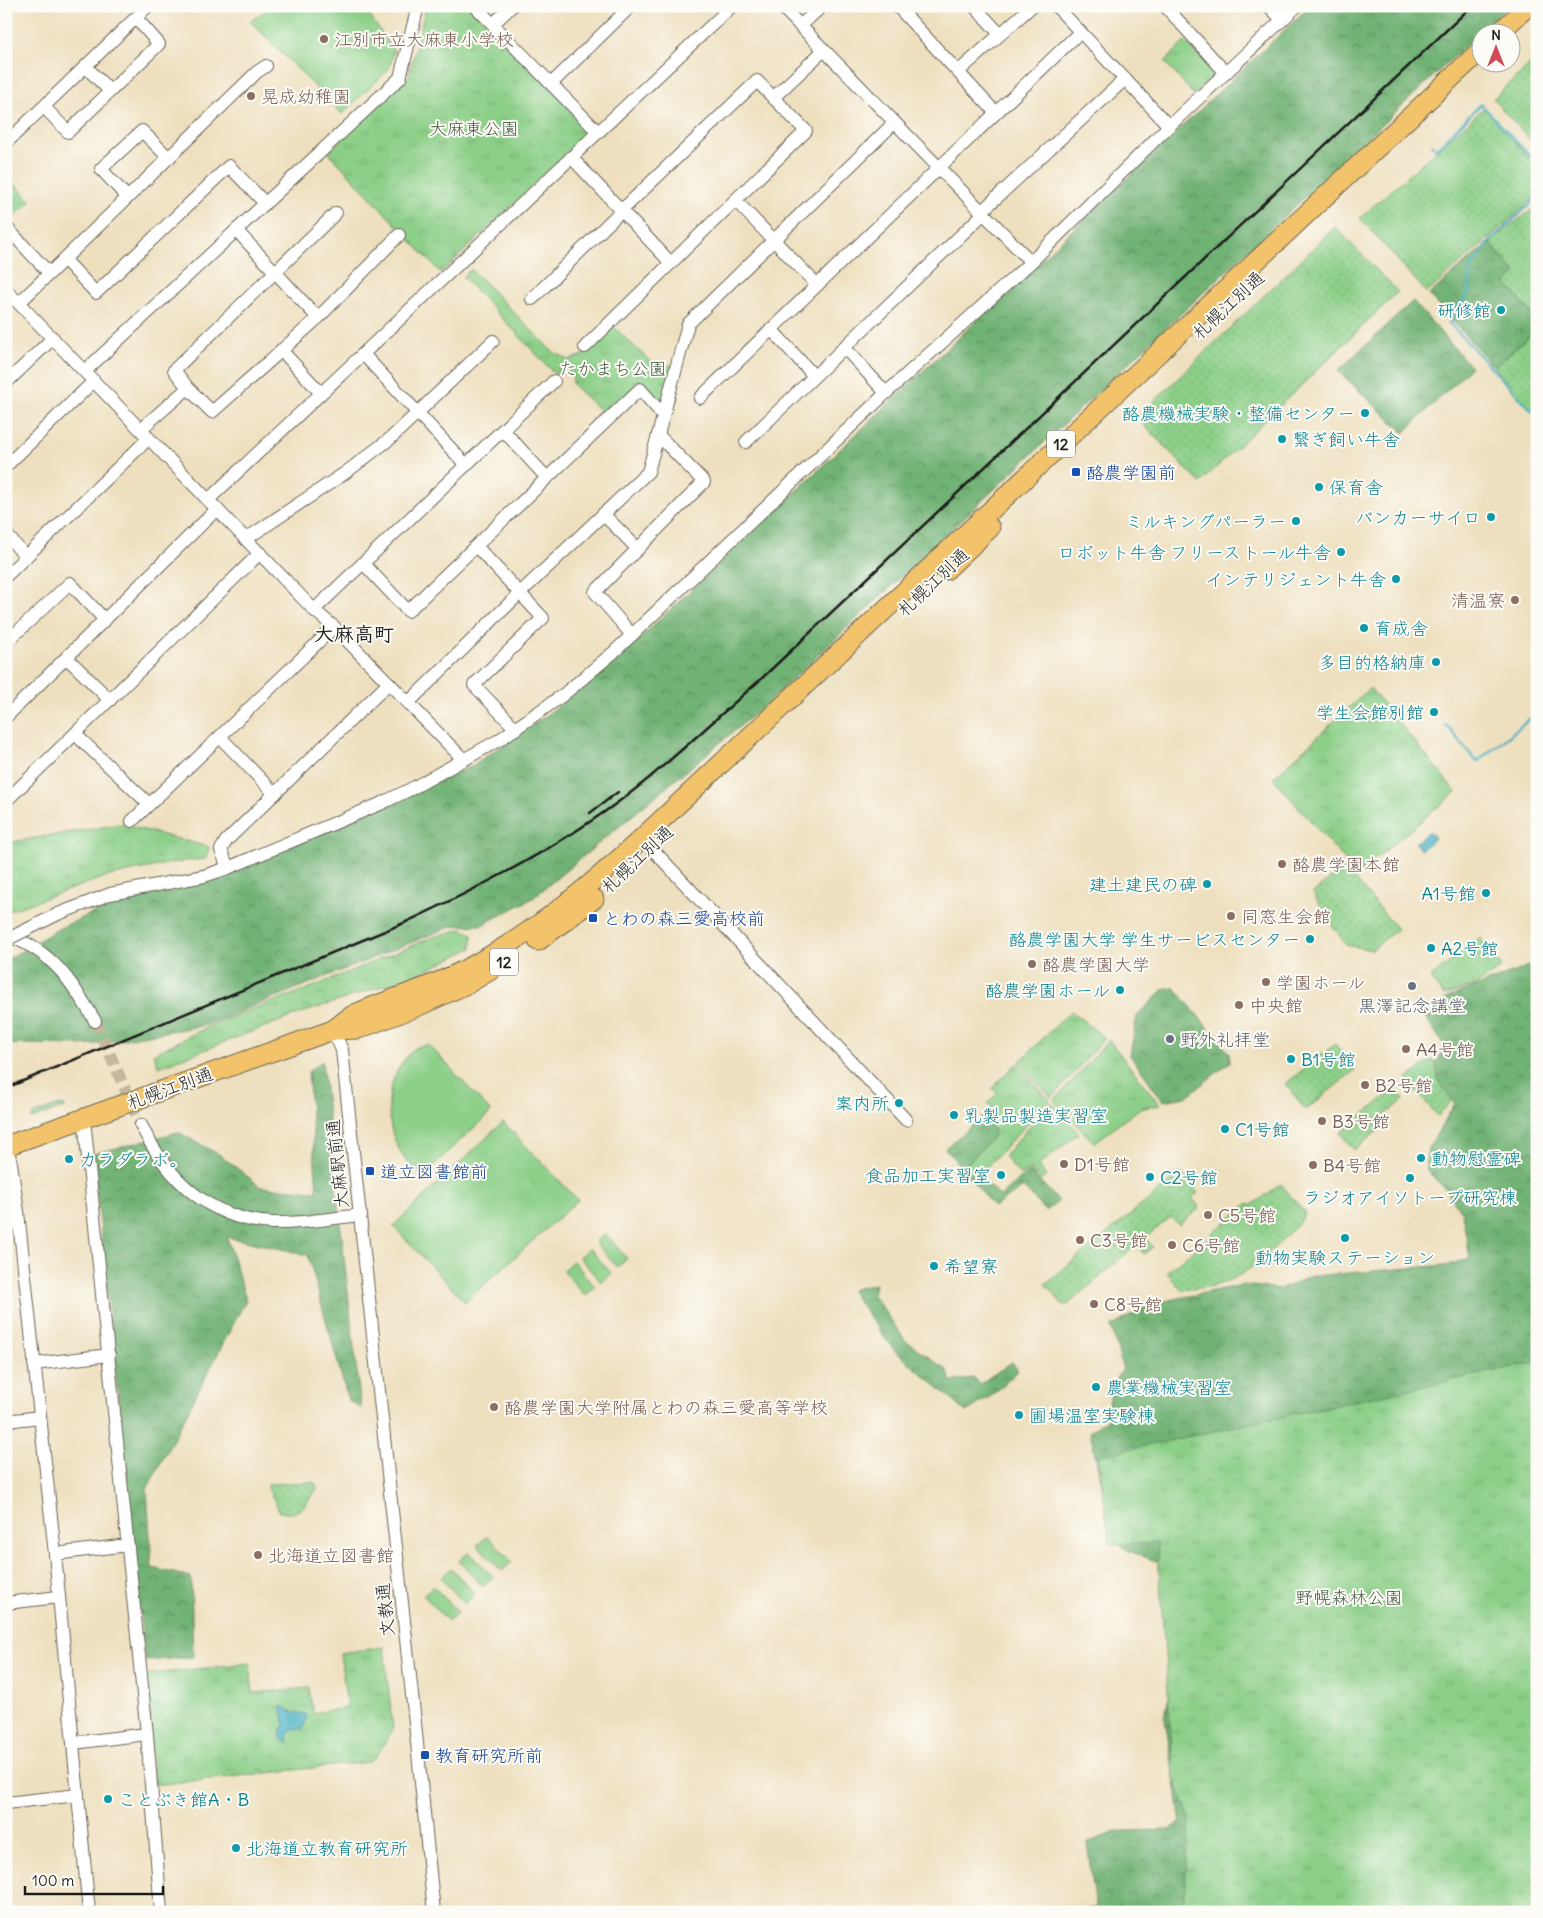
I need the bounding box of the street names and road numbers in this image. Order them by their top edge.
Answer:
street label: 札幌江別通 [1187,266,1269,344]
road number: 12 [1047,430,1075,458]
street label: 札幌江別通 [892,543,974,621]
street label: 札幌江別通 [596,820,678,898]
road number: 12 [490,949,518,976]
street label: 札幌江別通 [124,1062,216,1114]
street label: 大麻駅前通 [321,1118,353,1210]
street label: 文教通 [371,1582,399,1638]

